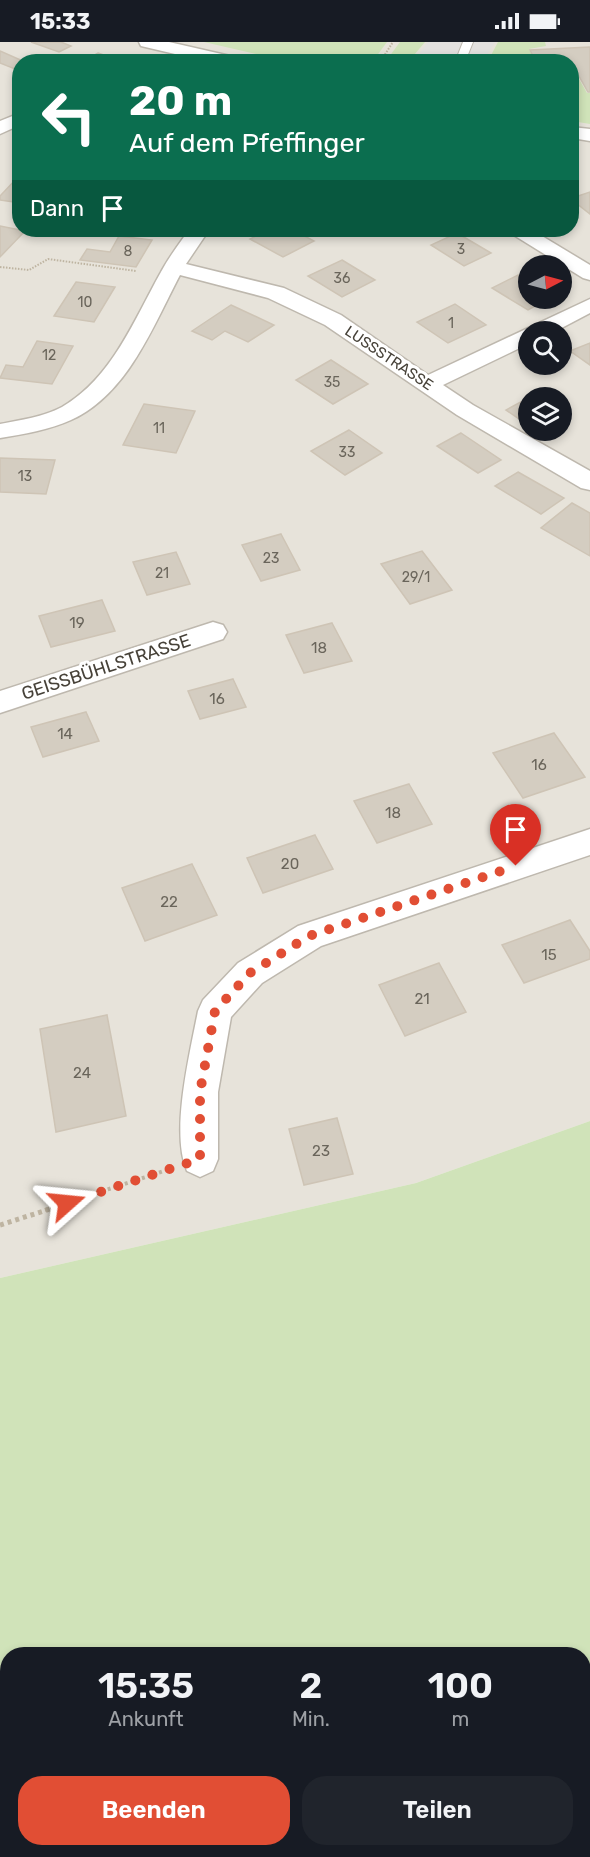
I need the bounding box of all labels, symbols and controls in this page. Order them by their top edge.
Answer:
text: 15:33 [30,8,91,35]
text: 20 m [129,76,232,126]
icon: left [30,78,108,156]
text: Auf dem Pfeffinger [129,127,365,159]
icon: arrive [96,192,129,225]
text: Dann [30,195,84,222]
house number: 3 [457,241,465,258]
house number: 8 [124,243,133,260]
north arrow [518,255,572,309]
map controls [518,255,572,441]
house number: 36 [334,270,350,287]
house number: 10 [78,294,93,311]
house number: 1 [448,315,454,332]
button: search [518,321,572,375]
street label: LUSSSTRASSE [341,322,437,394]
house number: 12 [42,347,56,364]
house number: 35 [324,374,340,391]
button: layers [518,387,572,441]
house number: 11 [153,420,165,437]
house number: 33 [339,444,355,461]
house number: 13 [18,468,32,485]
house number: 23 [263,550,279,567]
house number: 21 [155,565,169,582]
house number: 29/1 [402,569,430,586]
house number: 19 [69,614,85,632]
street label: GEISSBÜHLSTRASSE [19,629,193,705]
house number: 18 [311,639,327,657]
house number: 16 [209,690,225,708]
house number: 14 [57,725,73,743]
house number: 16 [531,756,547,774]
house number: 18 [385,804,401,822]
pin [490,804,541,866]
icon: arrive [499,813,532,846]
house number: 20 [281,855,299,873]
house number: 22 [160,893,178,911]
house number: 15 [541,946,557,964]
house number: 21 [414,990,430,1008]
house number: 24 [73,1064,91,1082]
house number: 23 [312,1142,330,1160]
position arrow [35,1171,99,1235]
text: 15:35 [98,1664,194,1707]
text: 2 [299,1664,322,1707]
text: 100 [428,1664,493,1707]
text: Ankunft [108,1707,184,1731]
text: Min. [292,1707,330,1731]
text: m [452,1707,469,1731]
button: Beenden [18,1776,290,1845]
button: Teilen [302,1776,573,1845]

